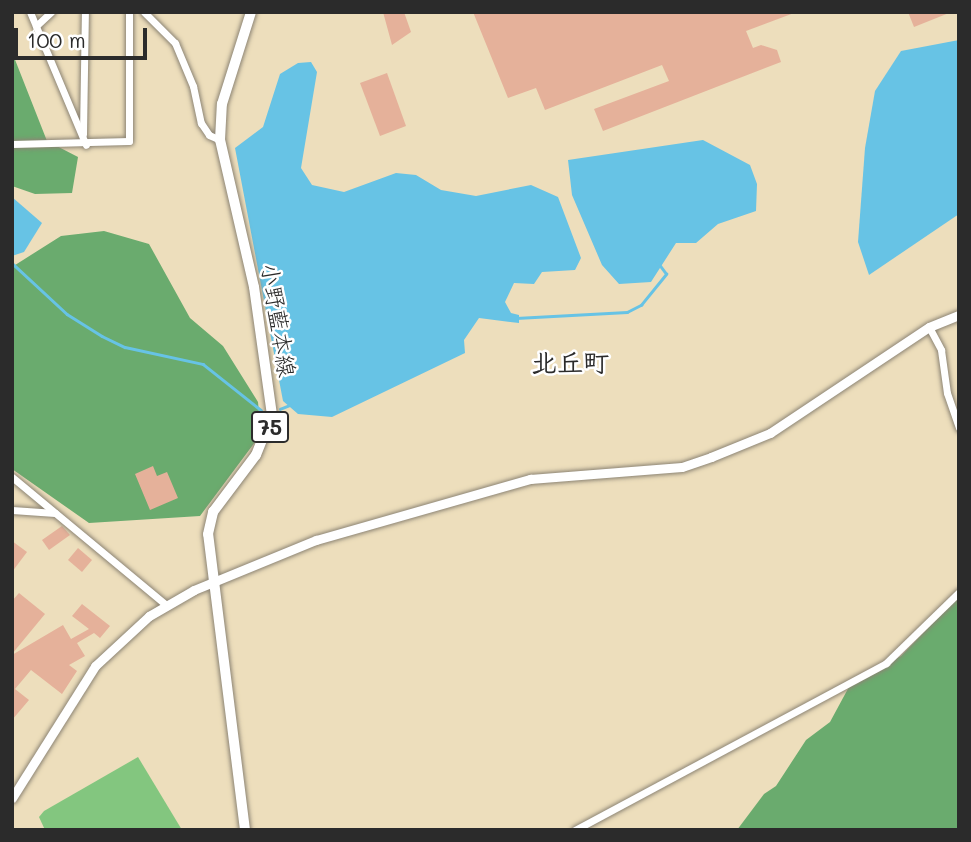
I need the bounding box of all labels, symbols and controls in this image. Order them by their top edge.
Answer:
scale bar [18,14,150,58]
text: 100 m [27,26,86,53]
street label: 小野藍本線 [256,261,302,379]
district label: 北丘町 [531,347,609,379]
road number: 75 [251,410,289,444]

